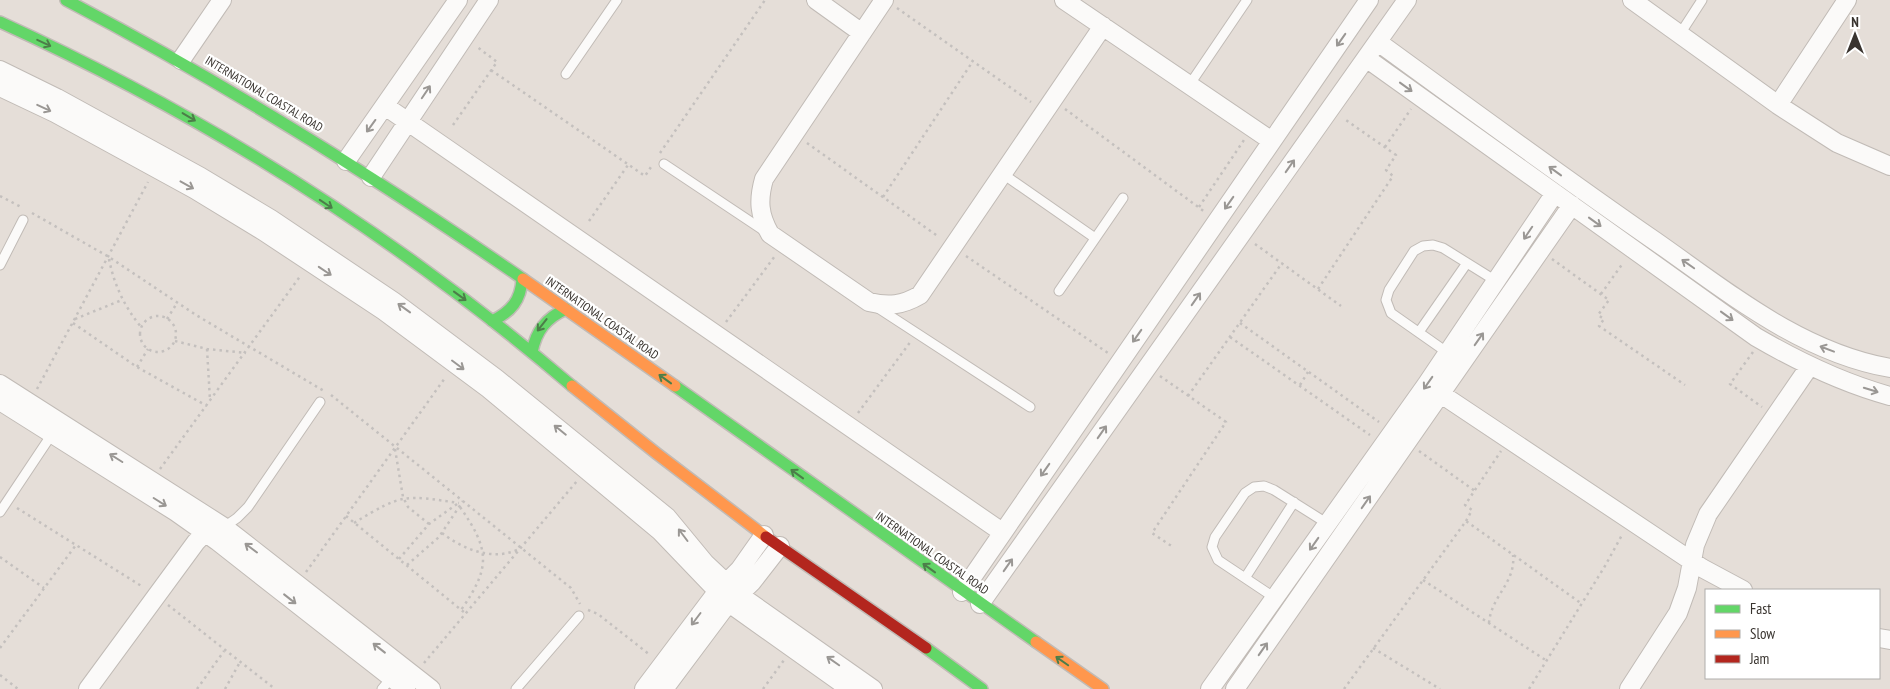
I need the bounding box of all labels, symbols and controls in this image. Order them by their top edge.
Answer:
north arrow [1830,10,1880,60]
text: N [1851,13,1859,31]
one-way arrow [1336,33,1346,47]
one-way arrow [36,39,51,48]
street label: INTERNATIONAL COASTAL ROAD [203,52,326,135]
one-way arrow [1399,81,1412,92]
one-way arrow [421,85,431,99]
one-way arrow [36,104,51,113]
one-way arrow [181,113,195,123]
one-way arrow [366,119,376,133]
one-way arrow [1285,160,1295,174]
one-way arrow [1549,166,1562,177]
one-way arrow [179,181,194,191]
one-way arrow [1224,195,1234,209]
one-way arrow [319,199,333,209]
one-way arrow [1588,217,1602,227]
one-way arrow [1523,226,1533,240]
one-way arrow [1682,259,1696,269]
one-way arrow [318,266,332,276]
street label: INTERNATIONAL COASTAL ROAD [543,273,662,362]
one-way arrow [453,291,466,302]
one-way arrow [1191,292,1201,306]
one-way arrow [398,303,411,314]
one-way arrow [1720,311,1734,321]
one-way arrow [537,319,548,332]
one-way arrow [1132,329,1142,343]
one-way arrow [1474,333,1484,347]
one-way arrow [1820,344,1835,353]
one-way arrow [451,359,464,370]
one-way arrow [658,374,672,384]
one-way arrow [1423,375,1433,389]
one-way arrow [1863,386,1879,396]
one-way arrow [553,425,566,436]
one-way arrow [1097,425,1107,439]
one-way arrow [109,453,123,463]
one-way arrow [1040,463,1050,477]
one-way arrow [790,469,804,479]
one-way arrow [1361,495,1371,509]
one-way arrow [152,497,166,507]
street label: INTERNATIONAL COASTAL ROAD [873,508,992,597]
one-way arrow [678,529,689,542]
one-way arrow [1308,537,1319,550]
one-way arrow [245,542,258,553]
one-way arrow [1003,558,1013,572]
one-way arrow [922,563,936,573]
legend [1705,589,1880,679]
one-way arrow [283,593,296,604]
text: Fast [1750,599,1771,618]
one-way arrow [691,612,702,625]
text: Slow [1750,624,1775,643]
one-way arrow [372,643,386,653]
one-way arrow [1258,643,1268,657]
text: Jam [1749,649,1769,668]
one-way arrow [827,656,841,666]
one-way arrow [1056,656,1070,666]

